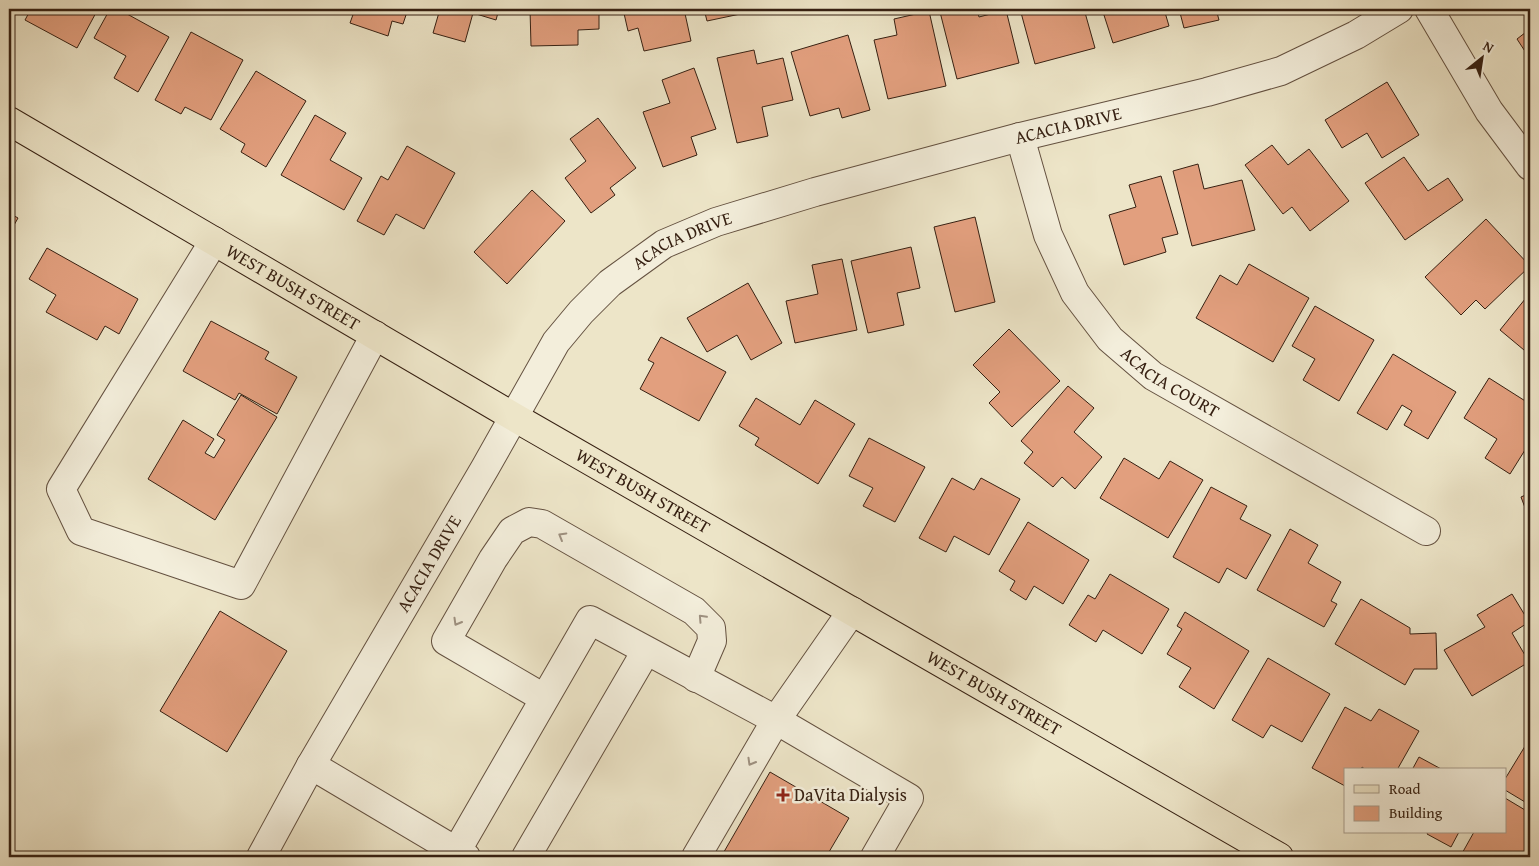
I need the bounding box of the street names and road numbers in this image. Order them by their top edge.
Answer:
street label: ACACIA DRIVE [1012,99,1124,151]
street label: ACACIA DRIVE [626,204,735,276]
street label: WEST BUSH STREET [221,237,365,337]
street label: ACACIA COURT [1115,340,1225,424]
street label: WEST BUSH STREET [571,441,716,540]
street label: ACACIA DRIVE [389,510,468,617]
street label: WEST BUSH STREET [922,643,1067,742]

